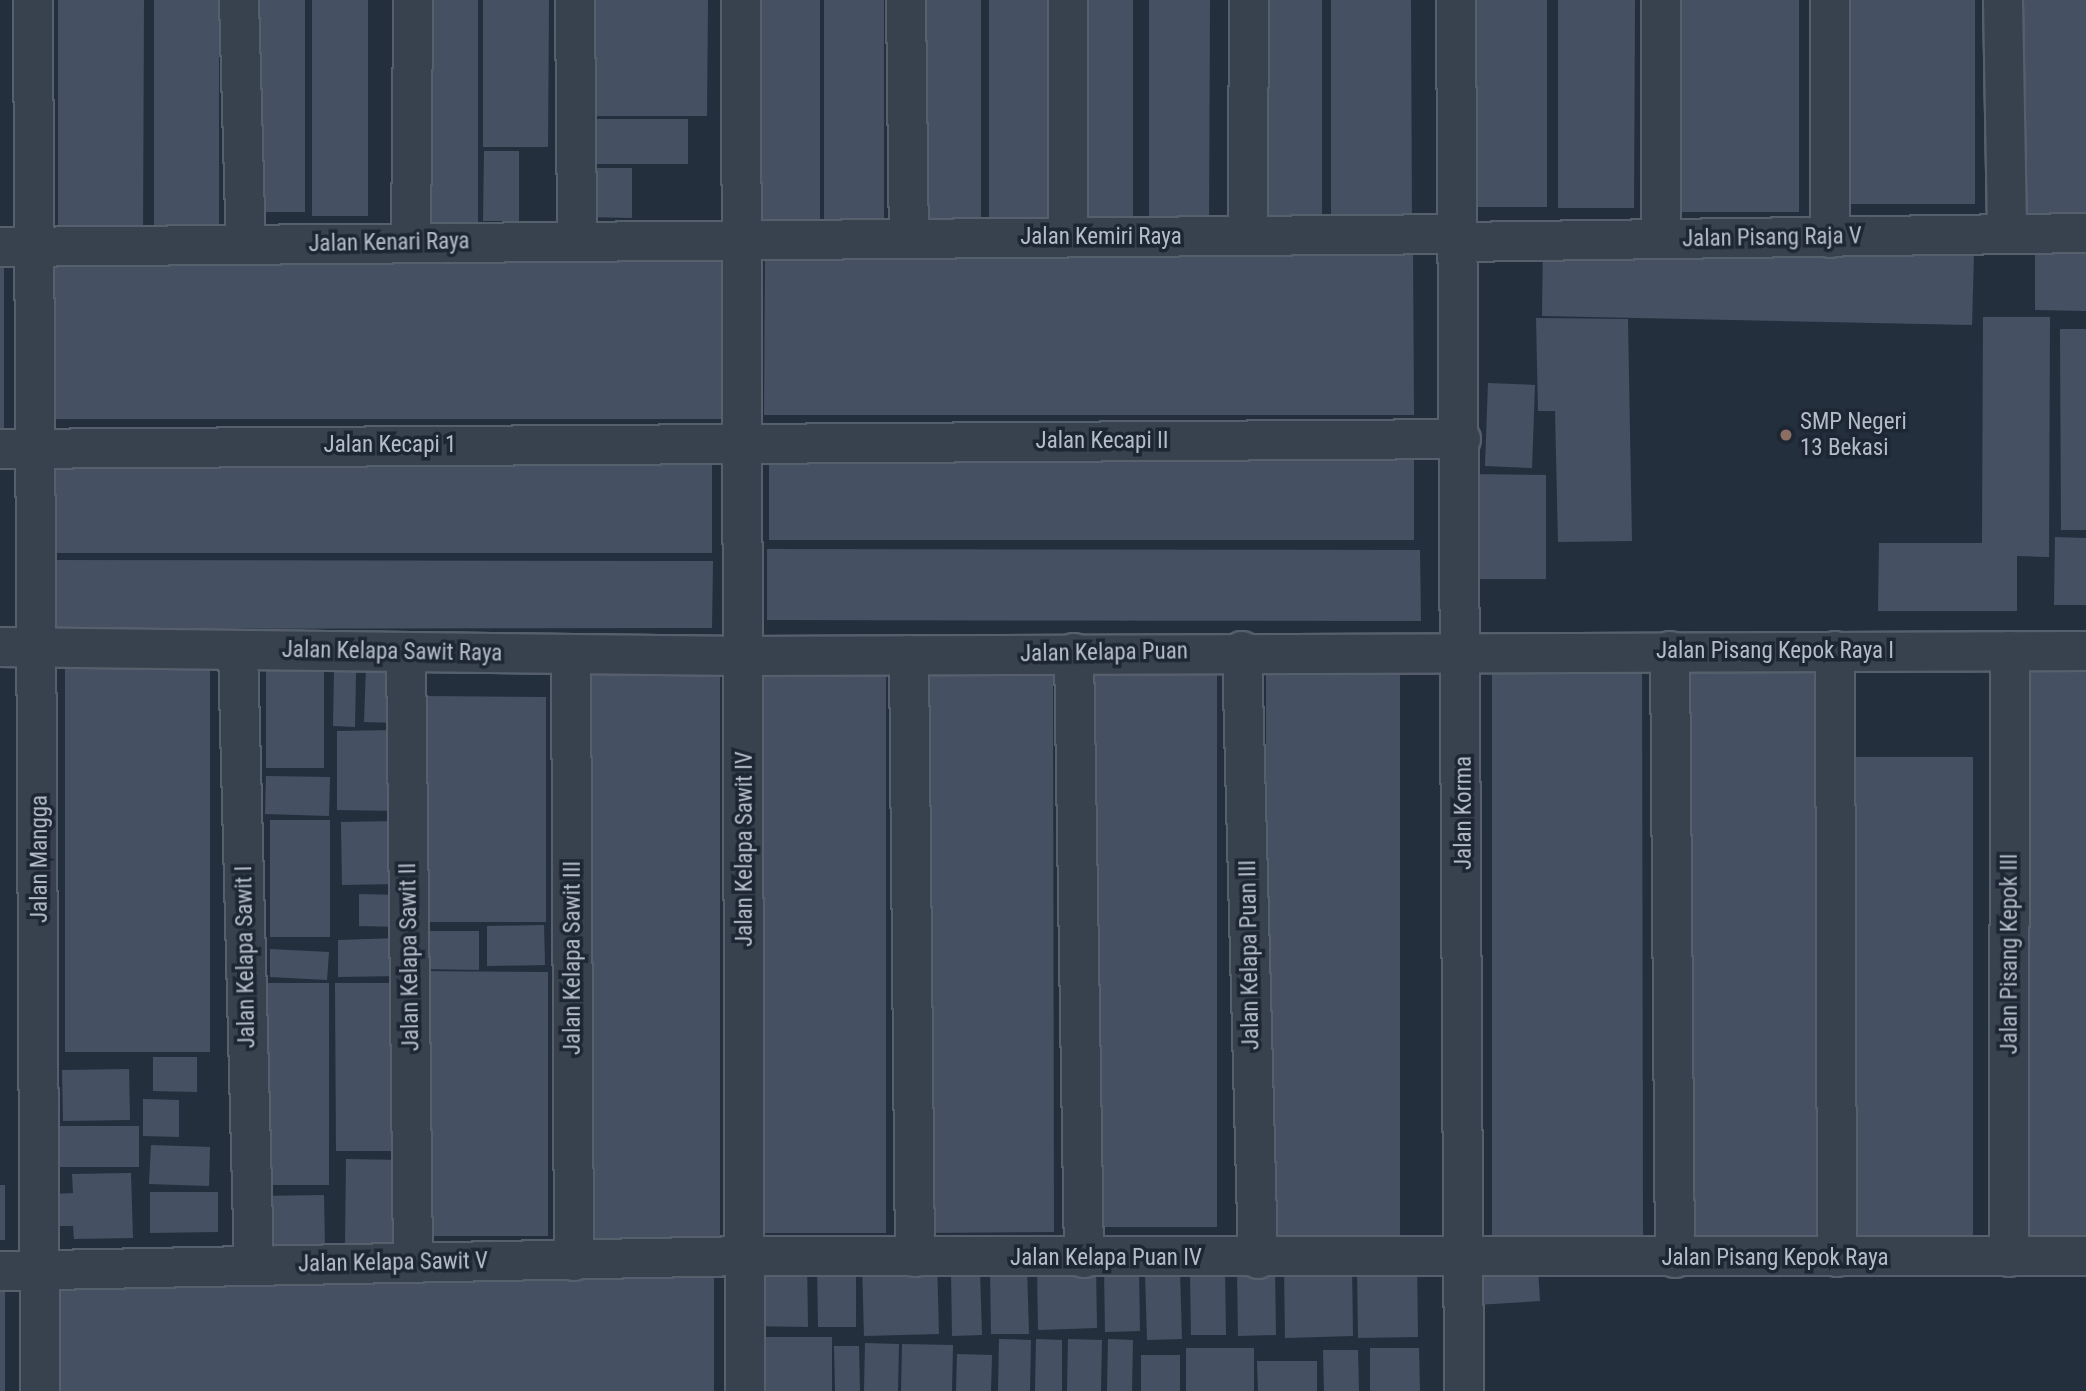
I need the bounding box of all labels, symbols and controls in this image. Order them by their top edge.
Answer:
street label: Jalan Kemiri Raya [1020,223,1182,251]
street label: Jalan Pisang Raja V [1682,223,1862,253]
street label: Jalan Kenari Raya [308,228,470,258]
place label: SMP Negeri 13 Bekasi [1800,408,1907,462]
street label: Jalan Kecapi II [1036,427,1168,455]
marker: SMP Negeri 13 Bekasi [1778,427,1794,443]
street label: Jalan Kecapi 1 [324,431,456,459]
street label: Jalan Kelapa Sawit Raya [281,636,503,668]
street label: Jalan Pisang Kepok Raya I [1656,637,1894,665]
street label: Jalan Kelapa Puan [1020,638,1188,668]
street label: Jalan Kelapa Sawit IV [731,751,759,947]
street label: Jalan Korma [1450,756,1478,870]
street label: Jalan Mangga [26,795,54,923]
street label: Jalan Pisang Kepok III [1996,854,2024,1054]
street label: Jalan Kelapa Puan III [1235,860,1265,1050]
street label: Jalan Kelapa Sawit III [559,861,587,1055]
street label: Jalan Kelapa Sawit II [395,862,425,1052]
street label: Jalan Kelapa Sawit I [231,865,261,1049]
street label: Jalan Kelapa Puan IV [1010,1244,1202,1272]
street label: Jalan Pisang Kepok Raya [1661,1244,1889,1272]
street label: Jalan Kelapa Sawit V [298,1248,488,1278]

